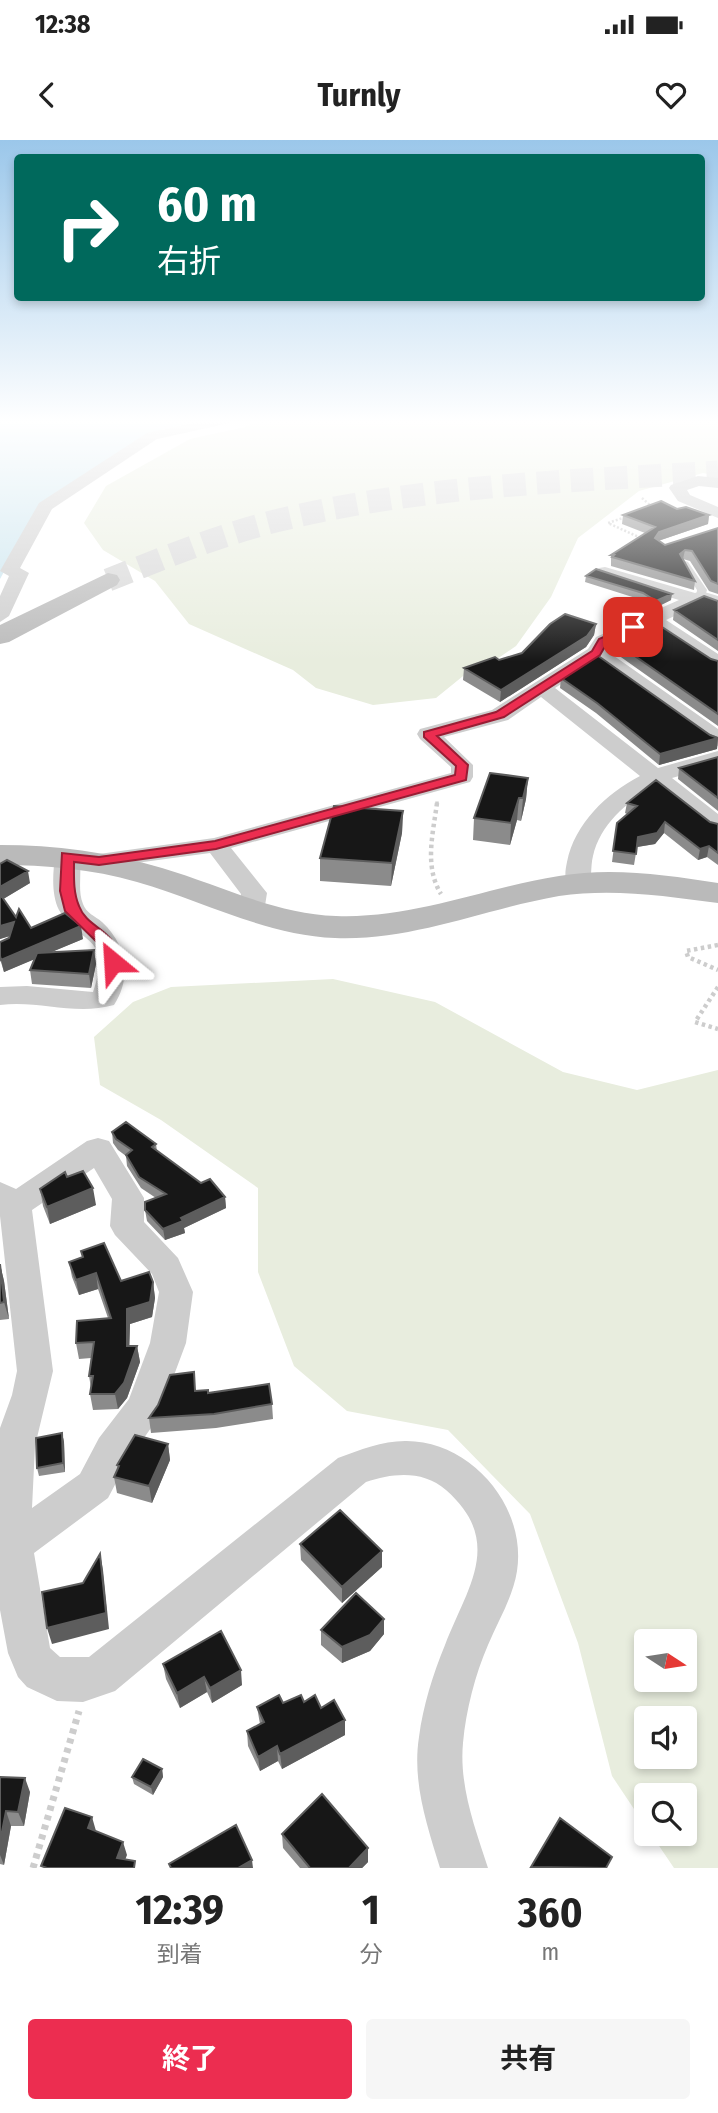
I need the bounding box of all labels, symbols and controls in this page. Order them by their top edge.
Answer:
text: 12:38 [35,9,90,40]
icon: back [28,76,66,114]
text: Turnly [317,76,401,114]
icon: heart [652,76,690,114]
text: 60 m [157,175,257,234]
icon: right [42,182,133,273]
text: 右折 [157,242,221,280]
pin [603,597,663,657]
icon: arrive [614,608,652,646]
position arrow [76,925,150,999]
north arrow [634,1629,696,1692]
map controls [634,1629,697,1846]
button: sound [634,1706,697,1769]
button: search [634,1783,697,1846]
text: 12:39 [135,1885,224,1935]
text: 1 [362,1885,380,1935]
text: 360 [518,1888,583,1938]
text: m [541,1938,559,1966]
text: 到着 [157,1940,203,1968]
text: 分 [359,1940,382,1968]
button: 終了 [28,2019,352,2099]
button: 共有 [366,2019,690,2099]

